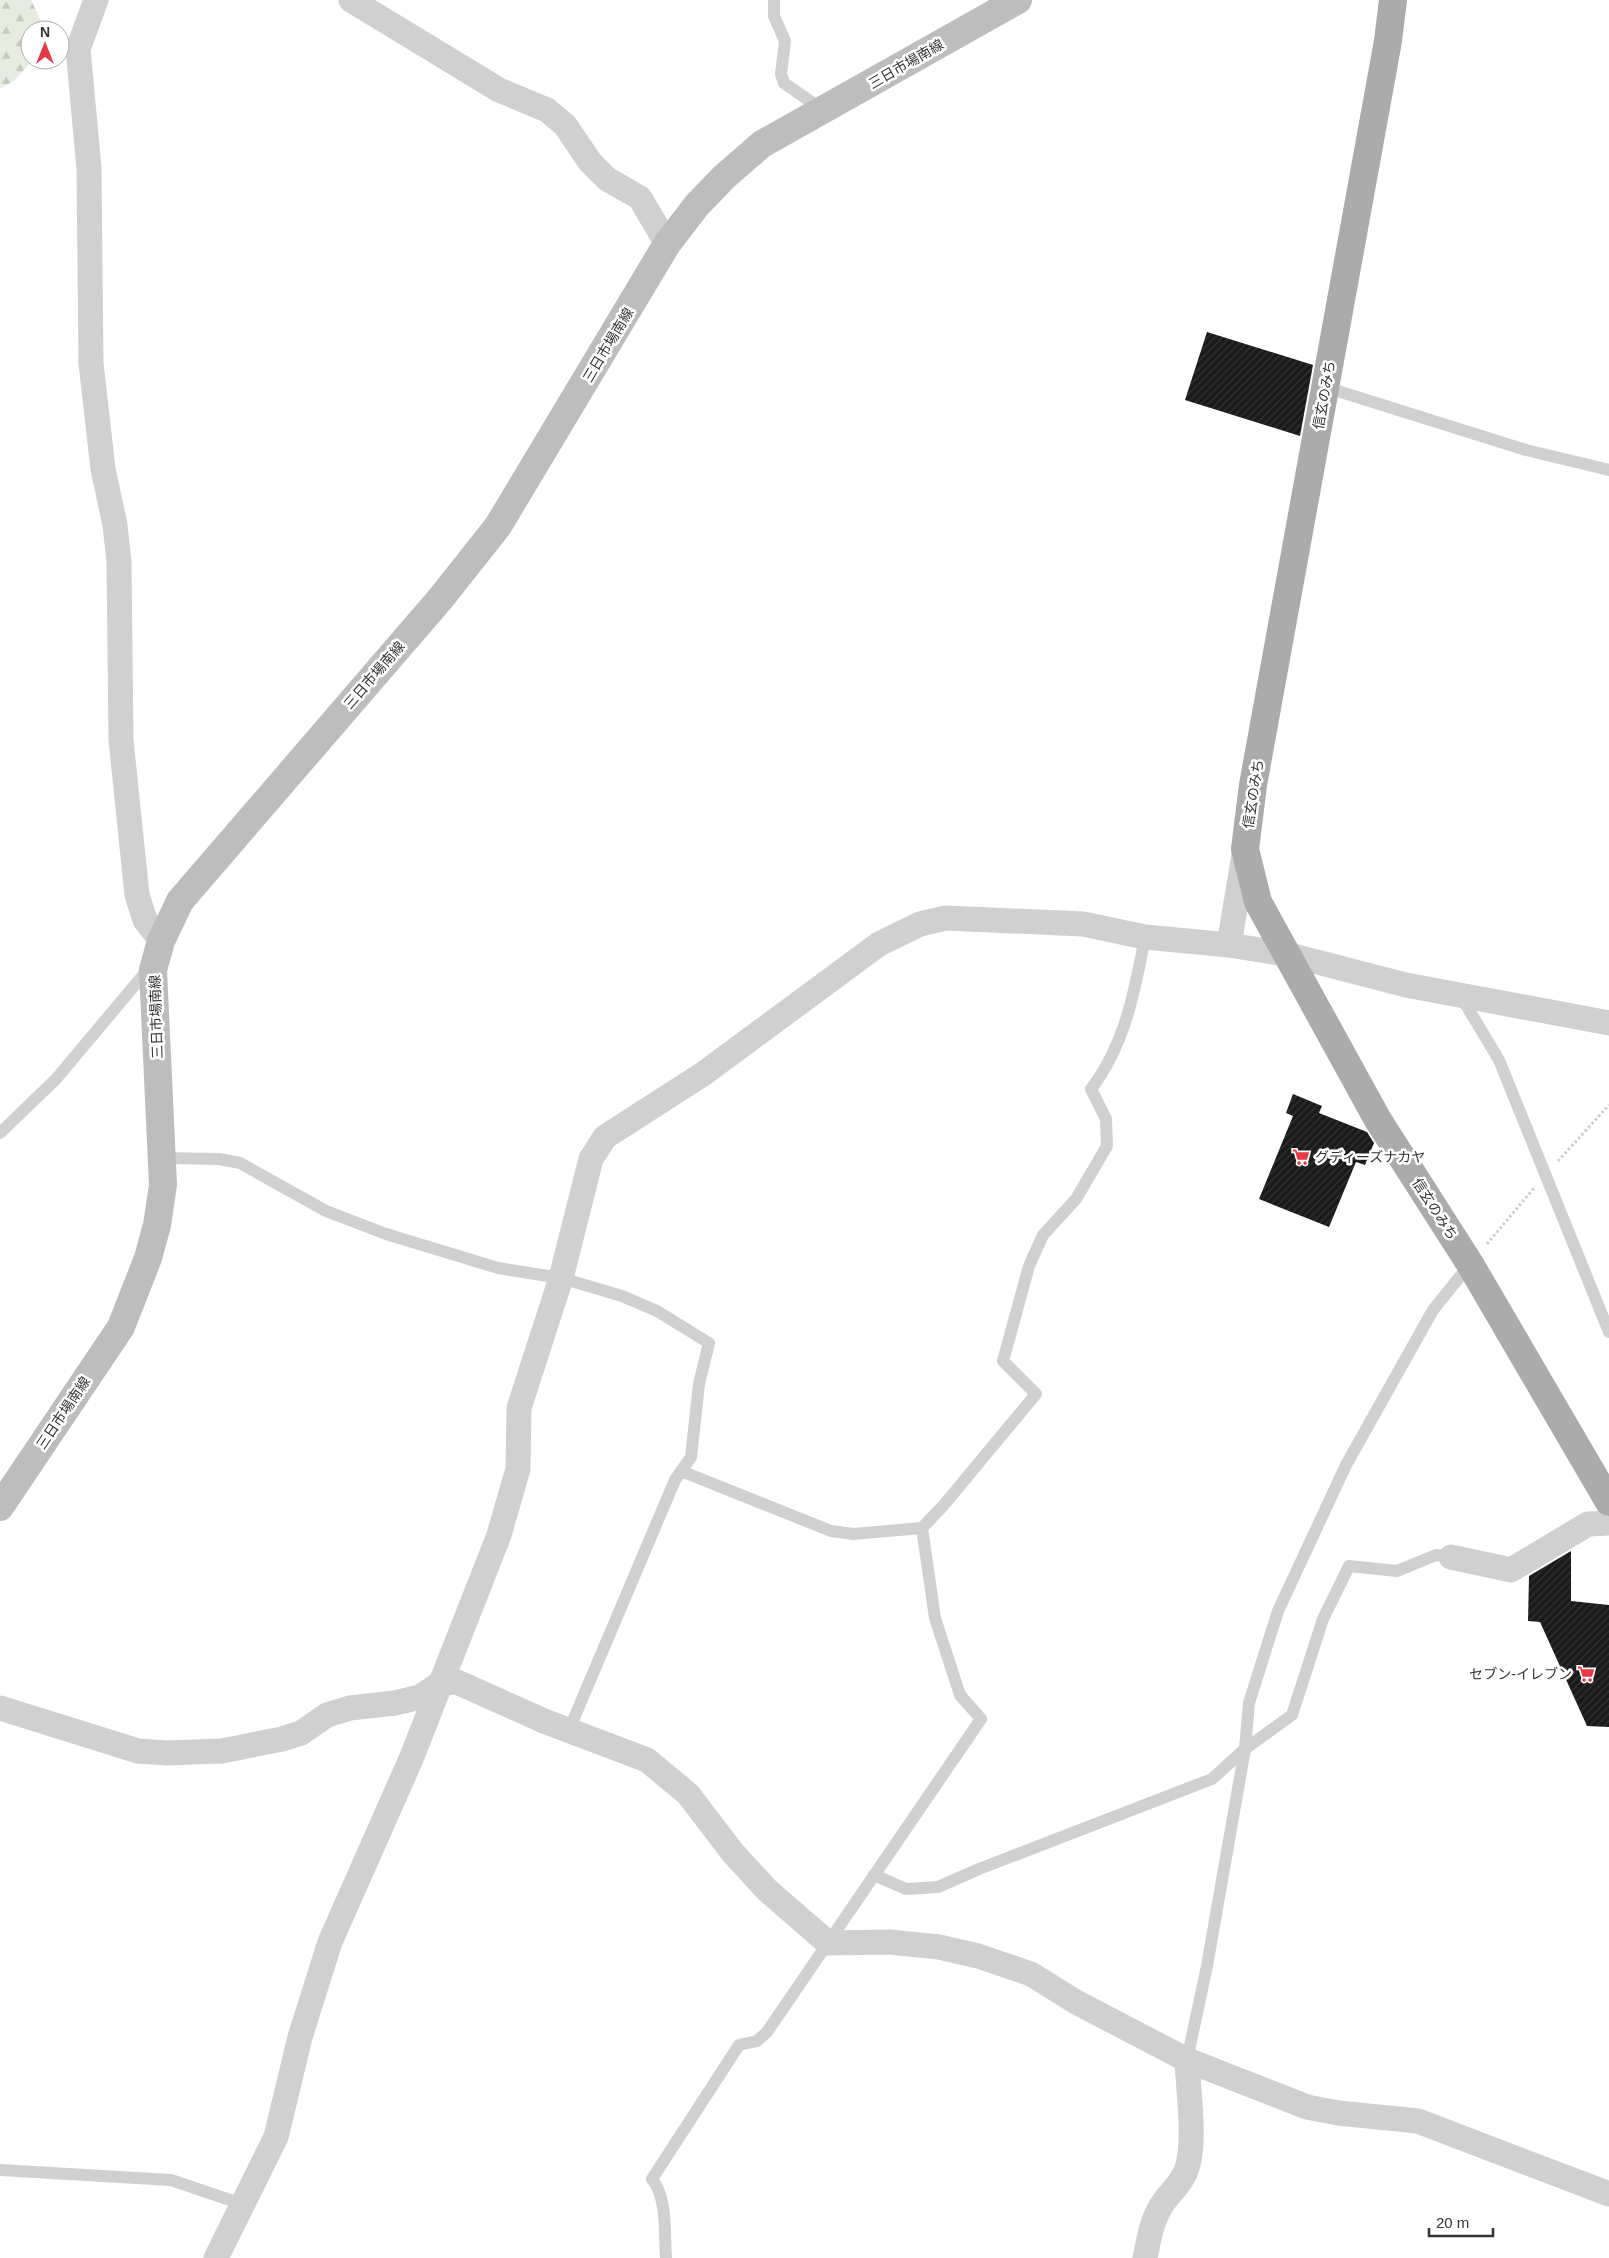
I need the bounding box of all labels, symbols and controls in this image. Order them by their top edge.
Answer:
north arrow [20,20,70,70]
text: N [40,24,50,40]
street label: 三日市場南線 [866,36,946,92]
street label: 三日市場南線 [580,305,636,385]
street label: 信玄のみち [1310,359,1338,431]
street label: 三日市場南線 [340,638,408,712]
street label: 信玄のみち [1240,758,1266,830]
street label: 三日市場南線 [147,975,165,1059]
supermarket icon: グディーズナカヤ [1291,1147,1311,1167]
place label: グディーズナカヤ [1315,1149,1425,1165]
street label: 信玄のみち [1409,1175,1461,1243]
street label: 三日市場南線 [33,1374,93,1452]
supermarket icon: セブン-イレブン [1576,1664,1596,1684]
place label: セブン-イレブン [1469,1666,1572,1682]
scale bar [1429,2206,1493,2238]
text: 20 m [1436,2214,1469,2231]

